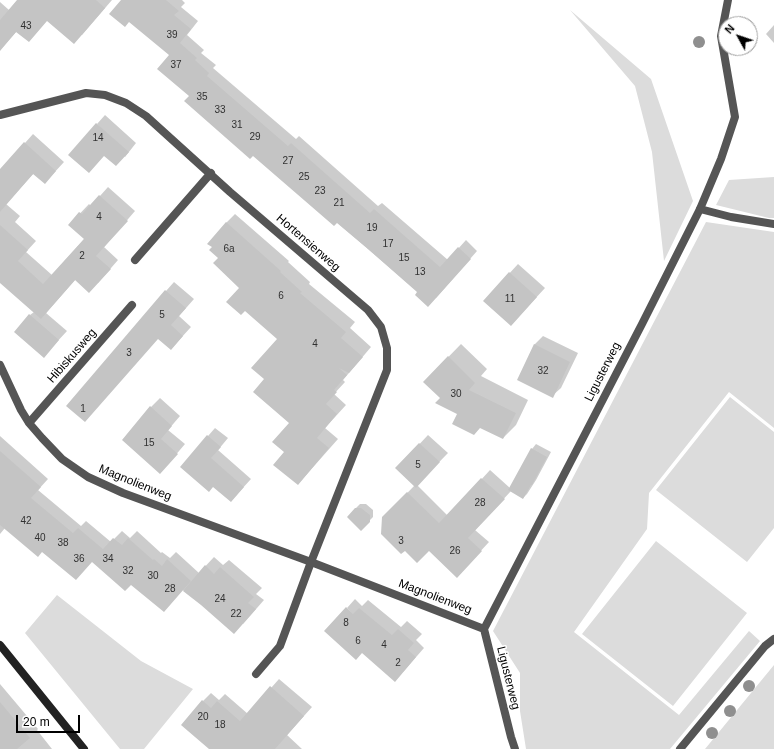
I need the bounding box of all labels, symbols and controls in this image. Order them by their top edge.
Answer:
north arrow [718,16,758,56]
house number: 43 [20,20,32,32]
text: N [722,22,737,36]
house number: 39 [166,29,178,41]
house number: 37 [170,59,182,71]
house number: 35 [196,91,208,103]
house number: 33 [214,104,226,116]
house number: 31 [231,119,243,131]
house number: 29 [249,131,261,143]
house number: 14 [92,132,104,144]
house number: 27 [282,155,294,167]
house number: 25 [298,171,310,183]
house number: 23 [314,185,326,197]
house number: 21 [333,197,345,209]
house number: 4 [96,211,102,223]
street label: Hortensienweg [273,211,343,275]
house number: 19 [366,222,378,234]
house number: 17 [382,238,394,250]
house number: 6a [223,243,235,255]
house number: 2 [79,250,85,262]
house number: 15 [398,252,410,264]
house number: 13 [414,266,426,278]
house number: 6 [278,290,284,302]
house number: 11 [505,293,515,305]
house number: 5 [159,309,165,321]
street label: Hibiskusweg [44,326,100,386]
house number: 4 [312,338,318,350]
street label: Ligusterweg [582,340,624,404]
house number: 3 [126,347,132,359]
house number: 32 [537,365,549,377]
house number: 30 [450,388,462,400]
house number: 1 [80,403,86,415]
house number: 15 [143,437,155,449]
house number: 5 [415,459,421,471]
street label: Magnolienweg [96,462,174,504]
house number: 28 [474,497,486,509]
house number: 42 [20,515,32,527]
house number: 40 [34,532,46,544]
house number: 3 [398,535,404,547]
house number: 38 [57,537,69,549]
house number: 26 [449,545,461,557]
house number: 36 [73,553,85,565]
house number: 34 [102,553,114,565]
house number: 32 [122,565,134,577]
house number: 30 [147,570,159,582]
street label: Magnolienweg [396,576,474,618]
house number: 28 [164,583,176,595]
house number: 24 [214,593,226,605]
house number: 22 [230,608,242,620]
house number: 8 [343,617,349,629]
house number: 6 [355,635,361,647]
house number: 4 [381,639,387,651]
street label: Ligusterweg [493,645,523,711]
house number: 2 [395,657,401,669]
scale bar [18,707,82,733]
house number: 20 [197,711,209,723]
text: 20 m [23,715,50,729]
house number: 18 [214,719,226,731]

